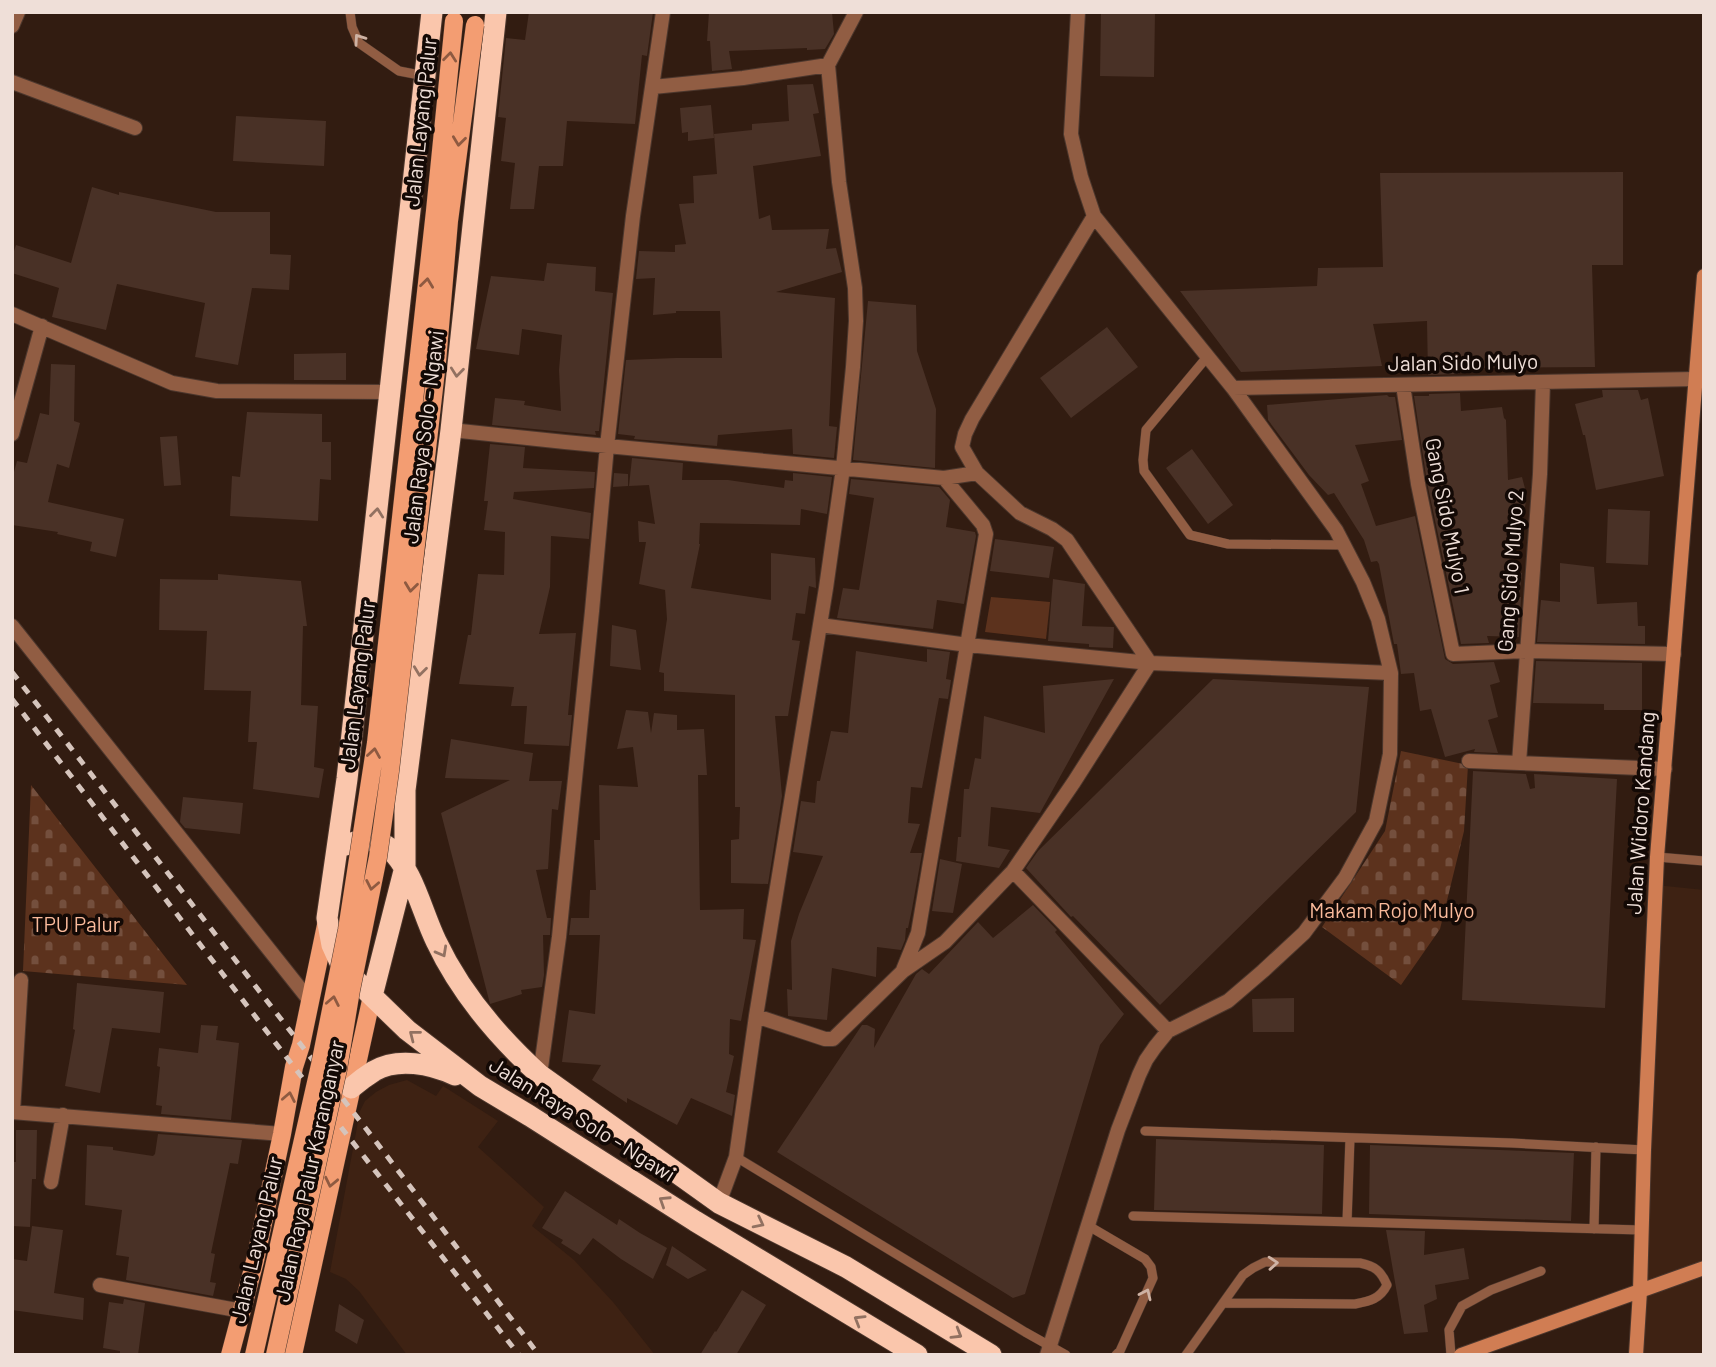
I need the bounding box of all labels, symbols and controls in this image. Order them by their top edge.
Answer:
one-way arrow [355,33,368,46]
street label: Jalan Layang Palur [398,36,441,208]
one-way arrow [442,51,457,62]
one-way arrow [452,136,467,147]
one-way arrow [419,277,434,289]
street label: Jalan Raya Solo - Ngawi [397,329,448,545]
street label: Jalan Sido Mulyo [1388,348,1538,375]
one-way arrow [450,367,465,378]
street label: Gang Sido Mulyo 1 [1421,436,1476,596]
street label: Gang Sido Mulyo 2 [1491,489,1528,653]
one-way arrow [369,507,384,519]
one-way arrow [403,581,418,593]
street label: Jalan Layang Palur [334,598,379,771]
one-way arrow [412,665,427,677]
street label: Jalan Widoro Kandang [1620,711,1659,915]
one-way arrow [366,747,381,759]
one-way arrow [365,879,380,891]
park label: Makam Rojo Mulyo [1309,897,1475,922]
park label: TPU Palur [31,911,121,936]
one-way arrow [434,945,447,958]
one-way arrow [324,995,339,1007]
one-way arrow [409,1031,421,1044]
street label: Jalan Raya Palur Karanganyar [269,1037,349,1304]
street label: Jalan Raya Solo - Ngawi [485,1051,681,1186]
one-way arrow [281,1091,296,1103]
street label: Jalan Layang Palur [224,1154,287,1325]
one-way arrow [324,1176,339,1188]
one-way arrow [659,1197,672,1210]
one-way arrow [752,1214,764,1228]
one-way arrow [1268,1256,1279,1271]
one-way arrow [1138,1288,1152,1301]
one-way arrow [853,1315,866,1328]
one-way arrow [950,1326,963,1339]

